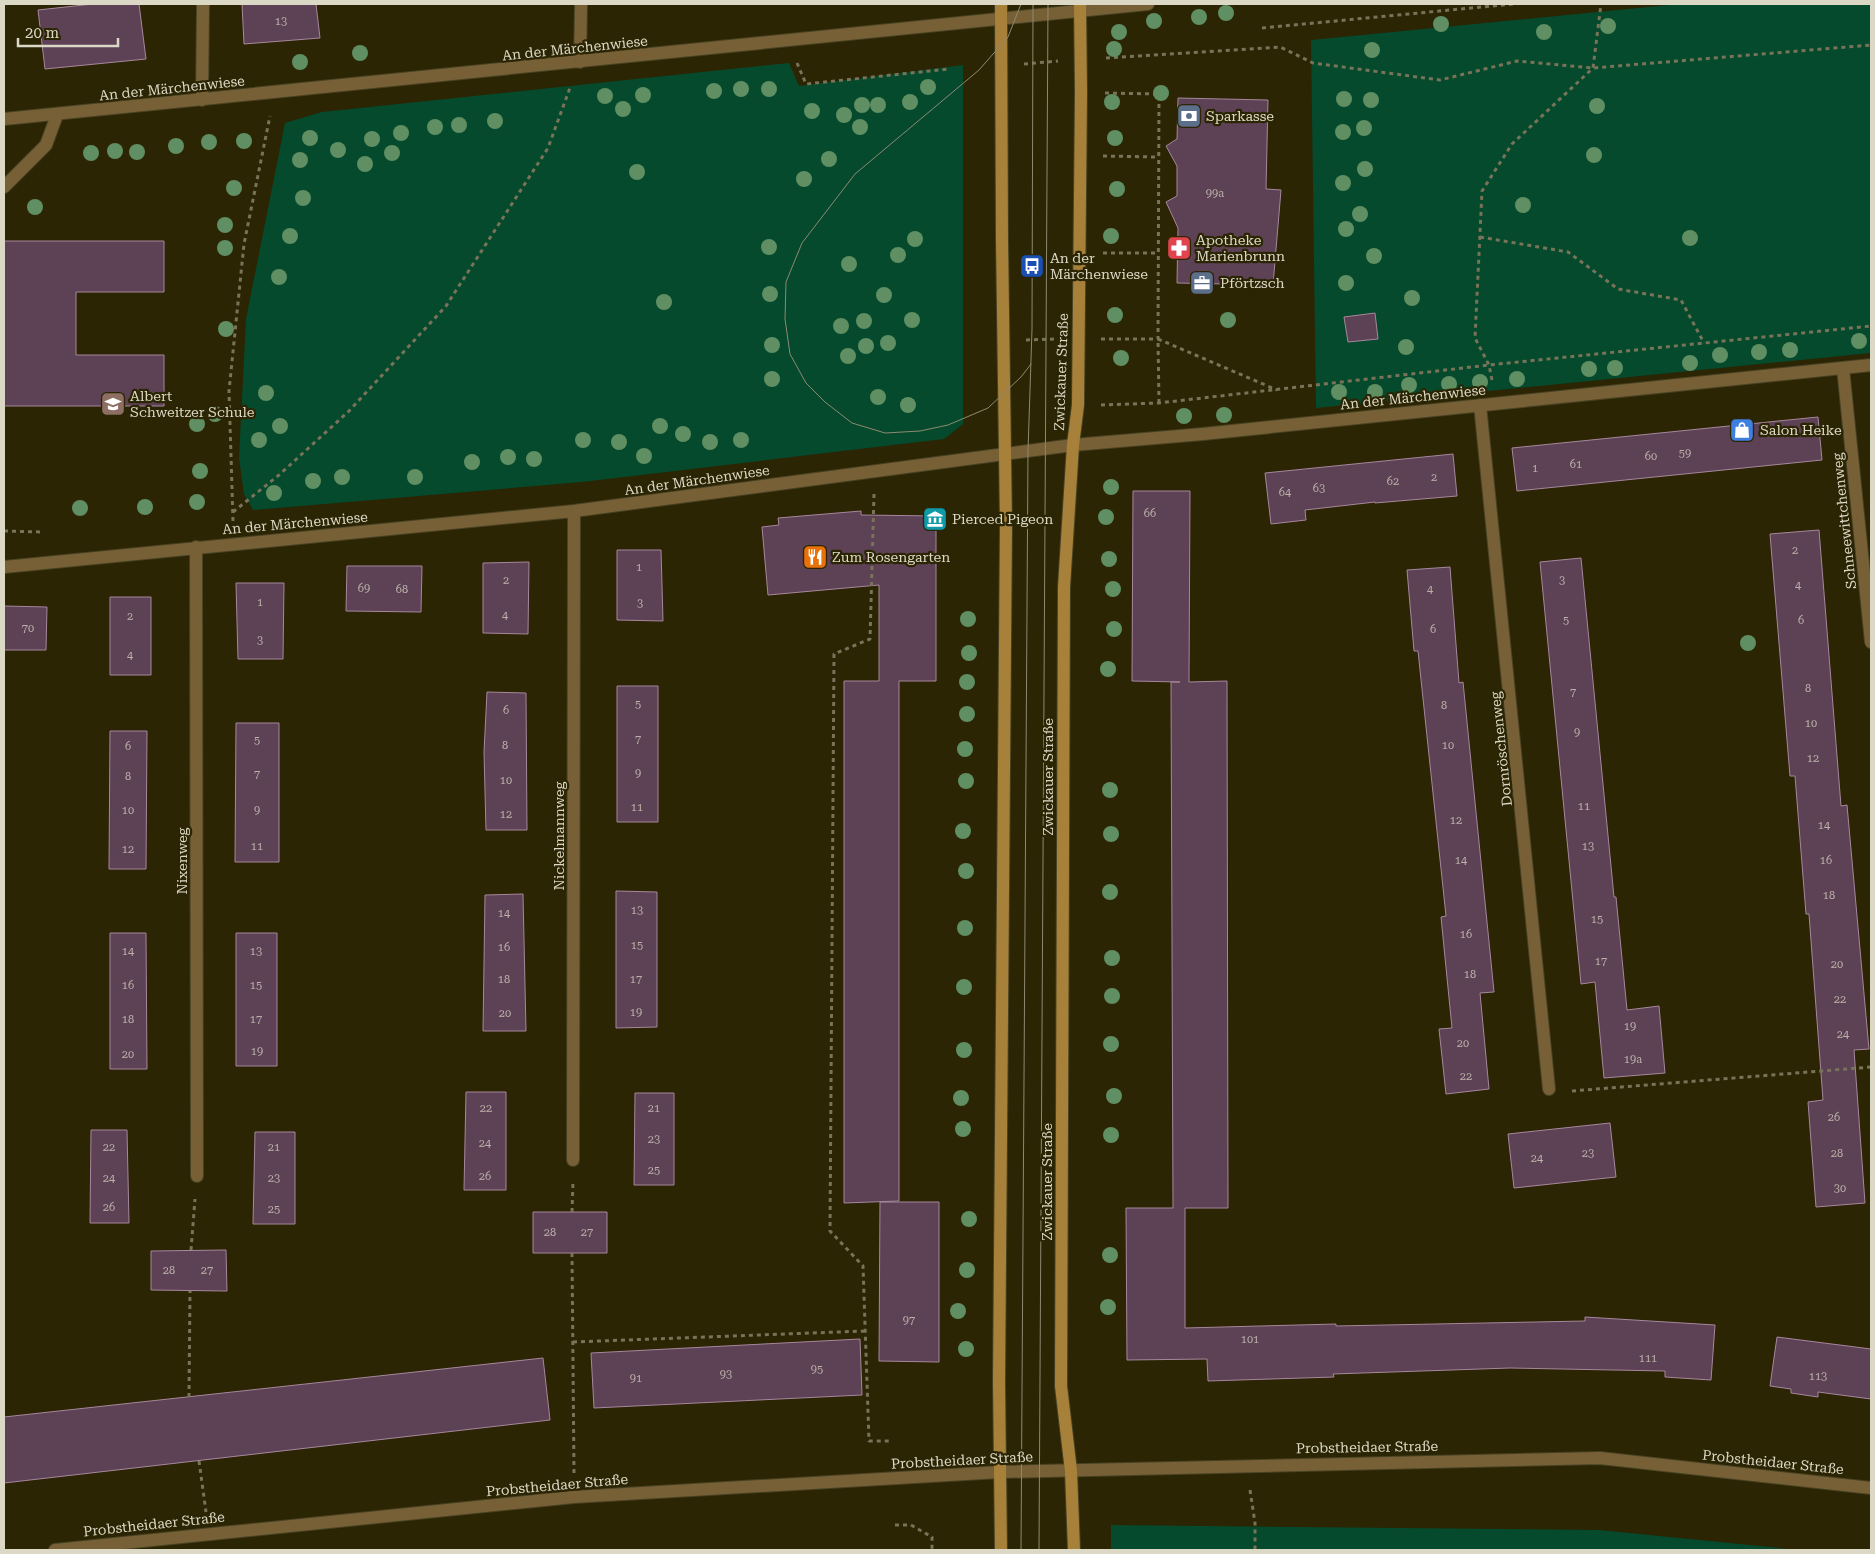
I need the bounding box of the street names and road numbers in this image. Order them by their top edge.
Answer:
street label: An der Märchenwiese [501,32,649,64]
street label: An der Märchenwiese [98,72,246,104]
street label: Zwickauer Straße [1051,313,1071,431]
street label: An der Märchenwiese [1339,381,1487,413]
street label: Schneewittchenweg [1829,452,1859,590]
street label: An der Märchenwiese [624,462,771,498]
street label: An der Märchenwiese [221,509,369,537]
street label: Dornröschenweg [1487,691,1515,807]
street label: Zwickauer Straße [1040,718,1056,836]
street label: Nickelmannweg [551,781,567,890]
street label: Nixenweg [174,827,190,895]
street label: Zwickauer Straße [1039,1123,1055,1241]
street label: Probstheidaer Straße [1296,1438,1439,1456]
street label: Probstheidaer Straße [1701,1447,1845,1477]
street label: Probstheidaer Straße [891,1448,1034,1472]
street label: Probstheidaer Straße [485,1471,629,1499]
street label: Probstheidaer Straße [82,1509,226,1539]

